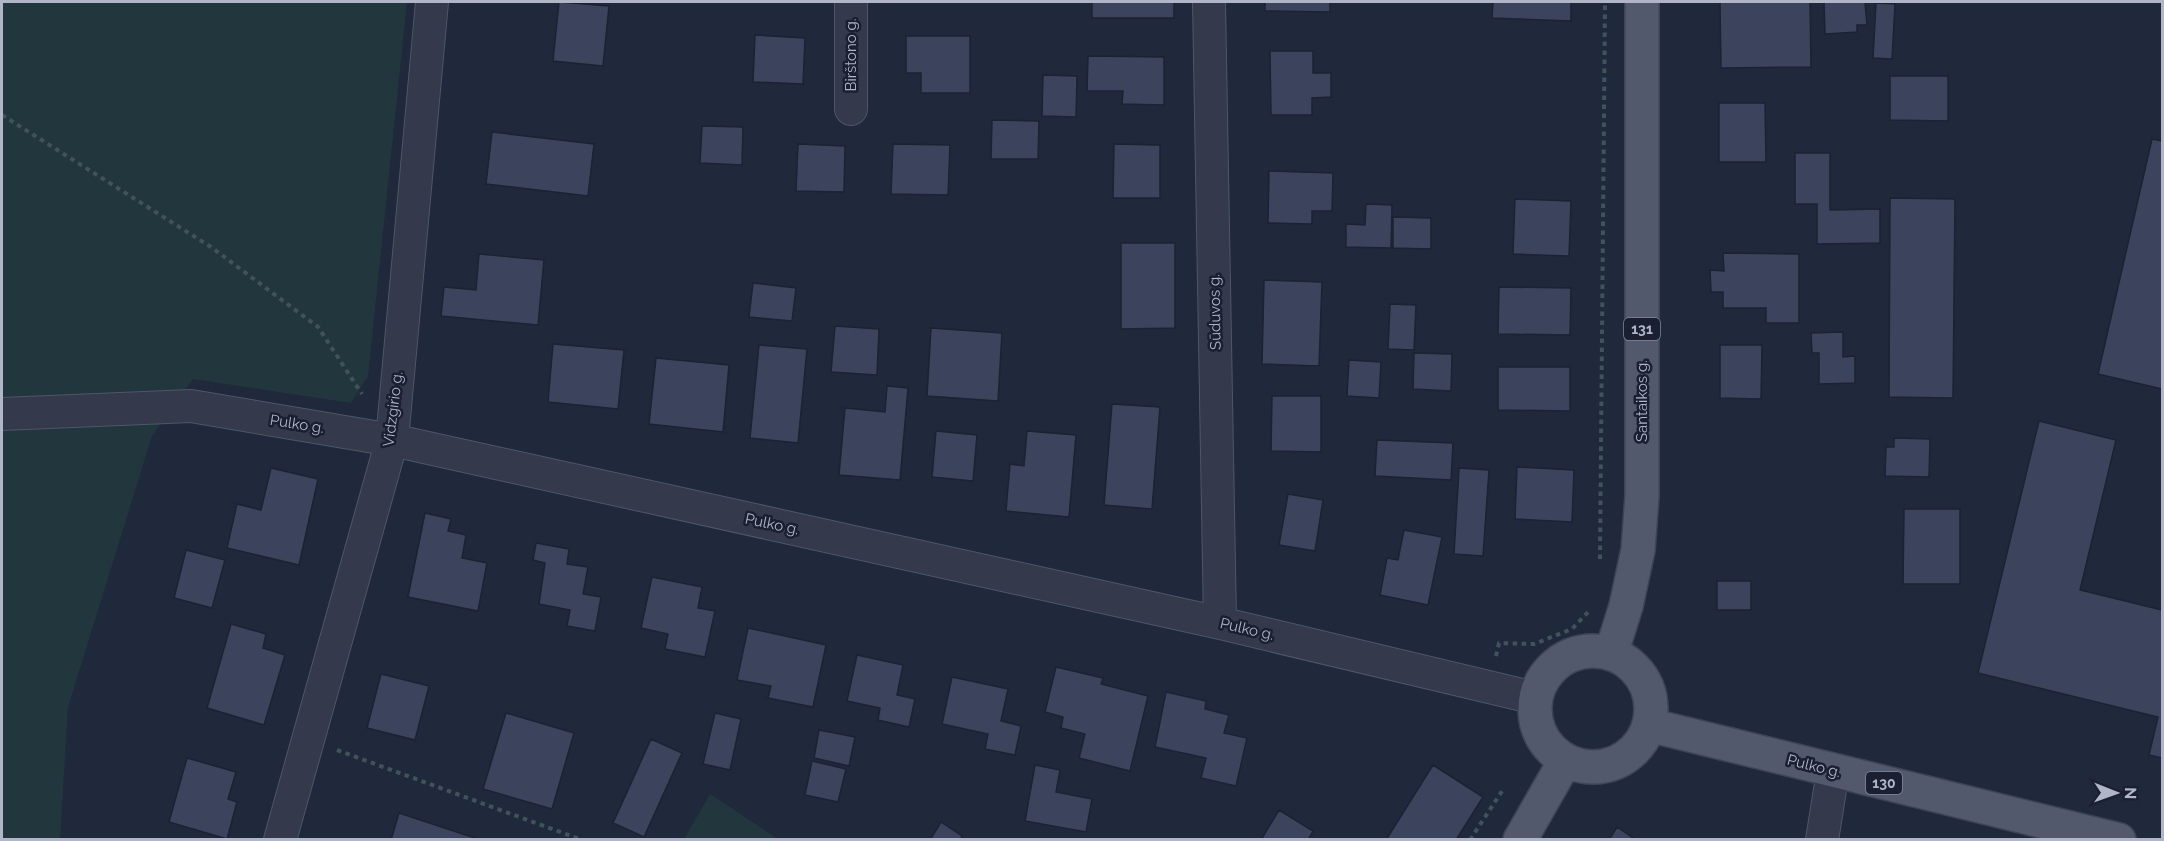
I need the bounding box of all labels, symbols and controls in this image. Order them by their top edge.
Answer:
street label: Birštono g. [842,18,860,92]
street label: Sūduvos g. [1205,274,1225,350]
road number: 131 [1624,318,1660,340]
street label: Santaikos g. [1633,360,1651,442]
street label: Vidzgirio g. [379,370,407,448]
street label: Pulko g. [269,411,325,437]
street label: Pulko g. [743,510,801,538]
street label: Pulko g. [1218,614,1276,644]
street label: Pulko g. [1785,751,1843,781]
north arrow [2086,763,2146,823]
road number: 130 [1866,772,1902,794]
text: N [2121,787,2140,800]

